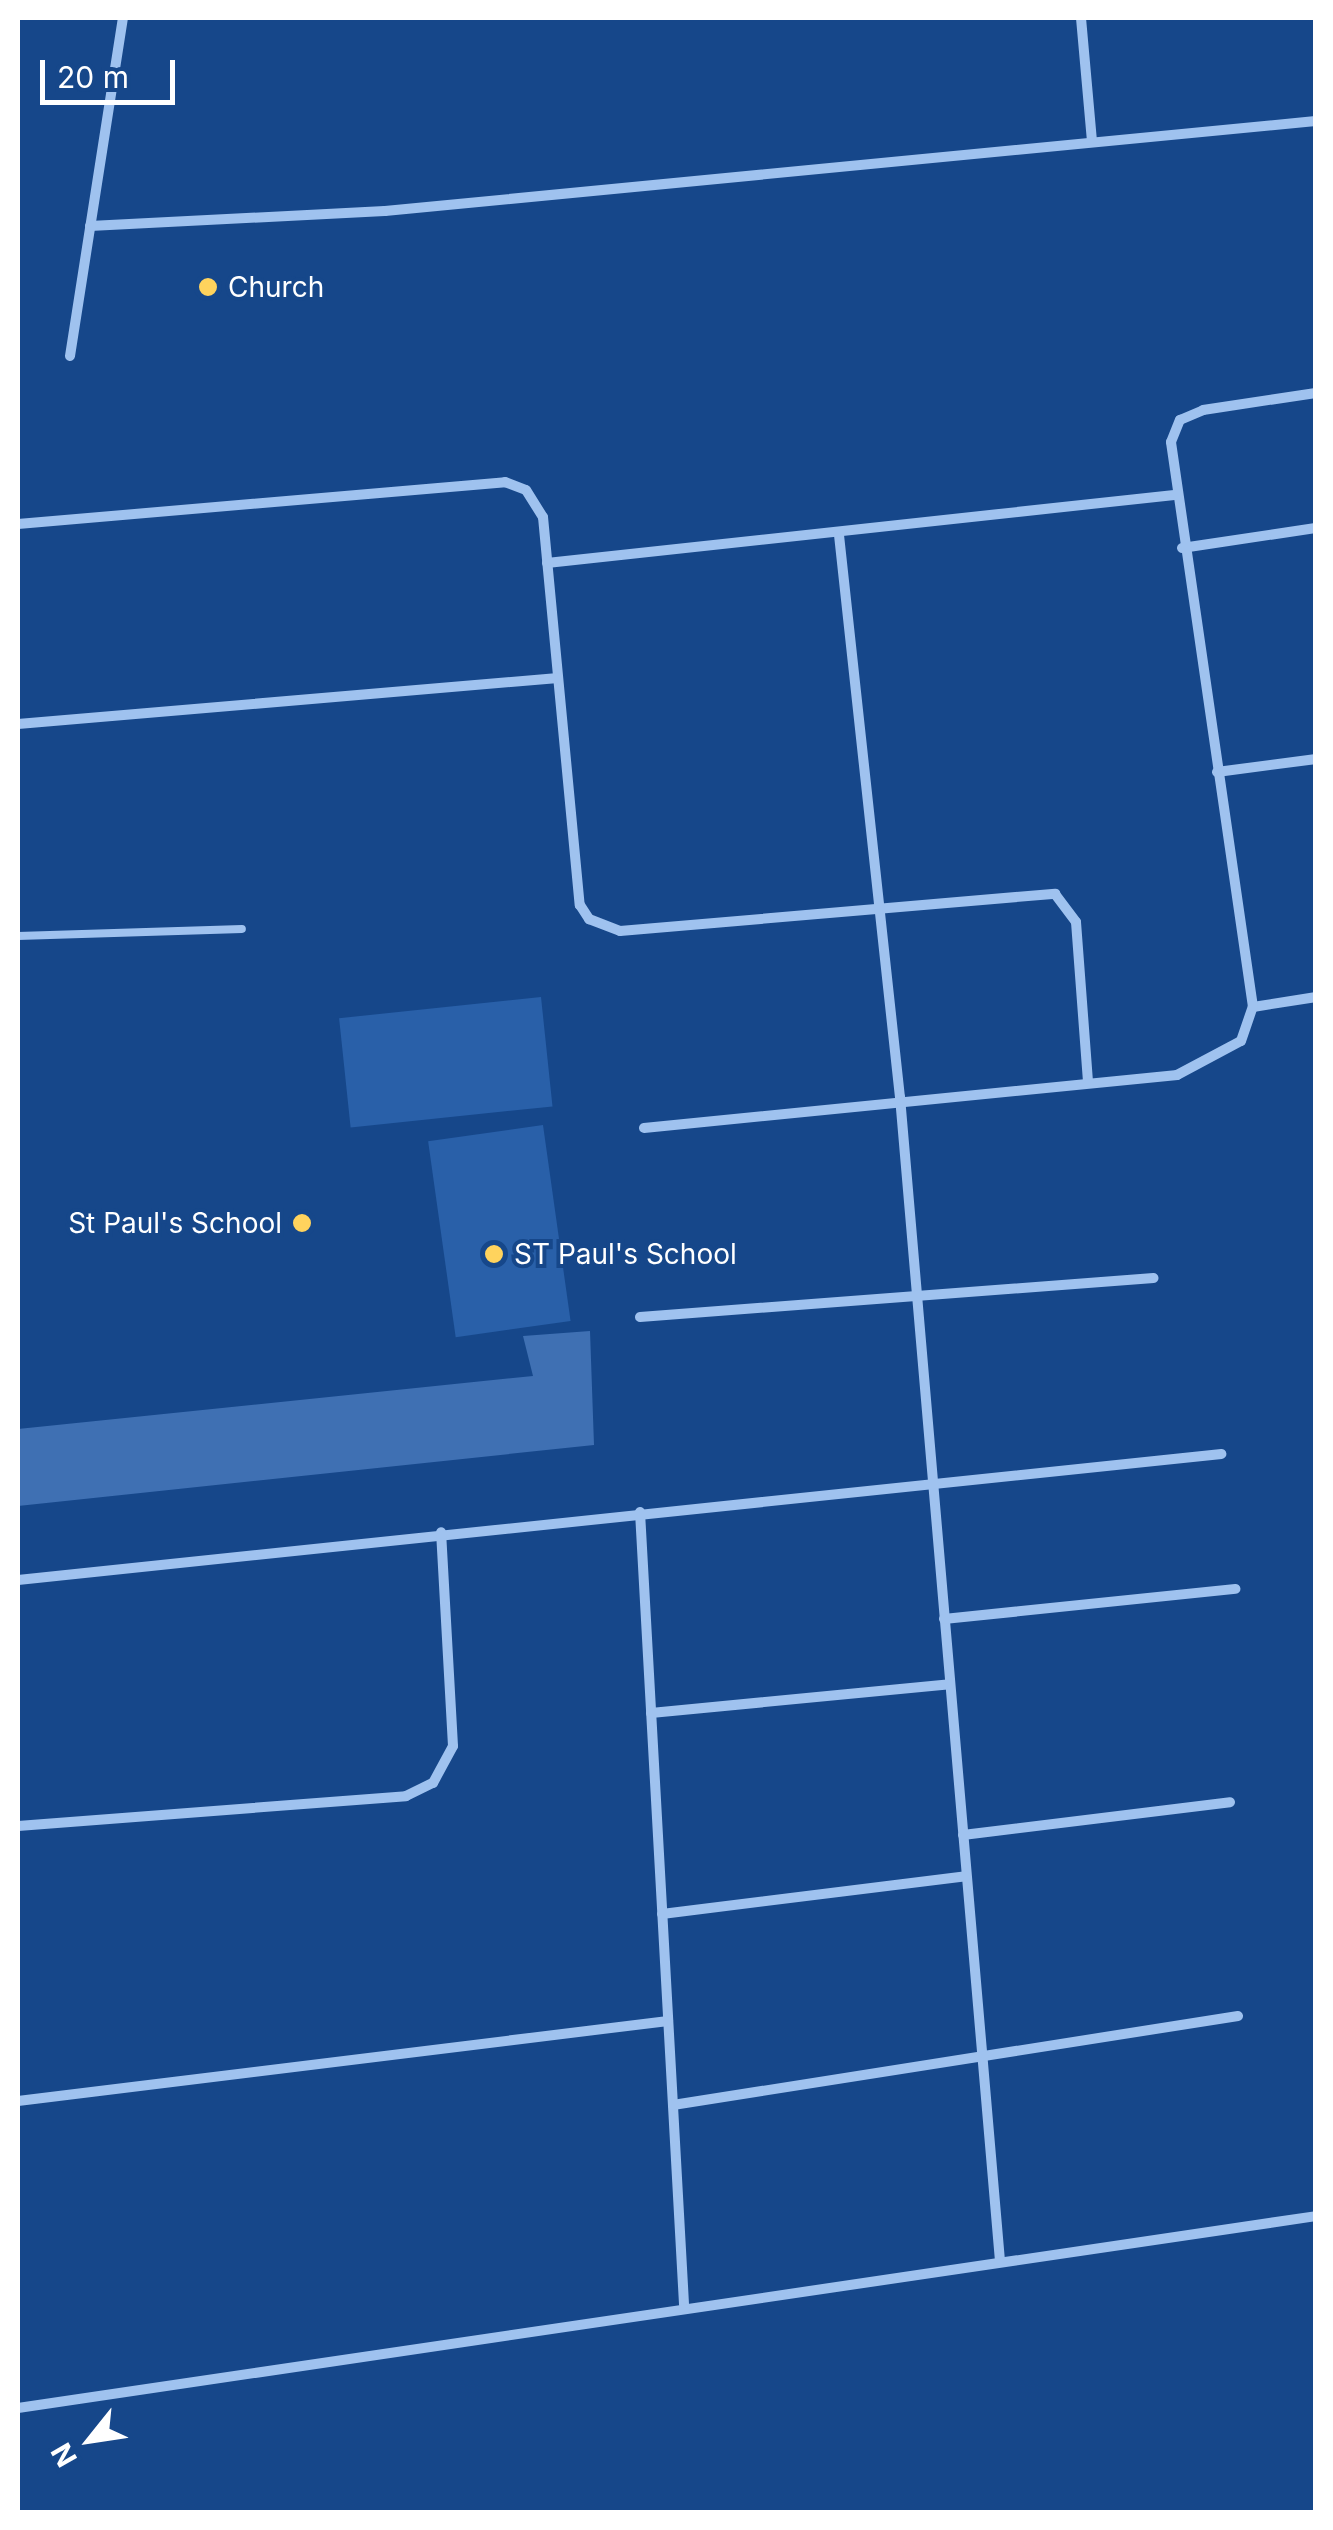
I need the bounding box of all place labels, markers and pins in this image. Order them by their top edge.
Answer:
place label: Church [228,270,324,304]
marker: Church [197,276,219,298]
place label: St Paul's School [68,1206,282,1240]
marker: St Paul's School [291,1212,313,1234]
place label: ST Paul's School [514,1237,737,1271]
marker: ST Paul's School [483,1243,505,1265]

